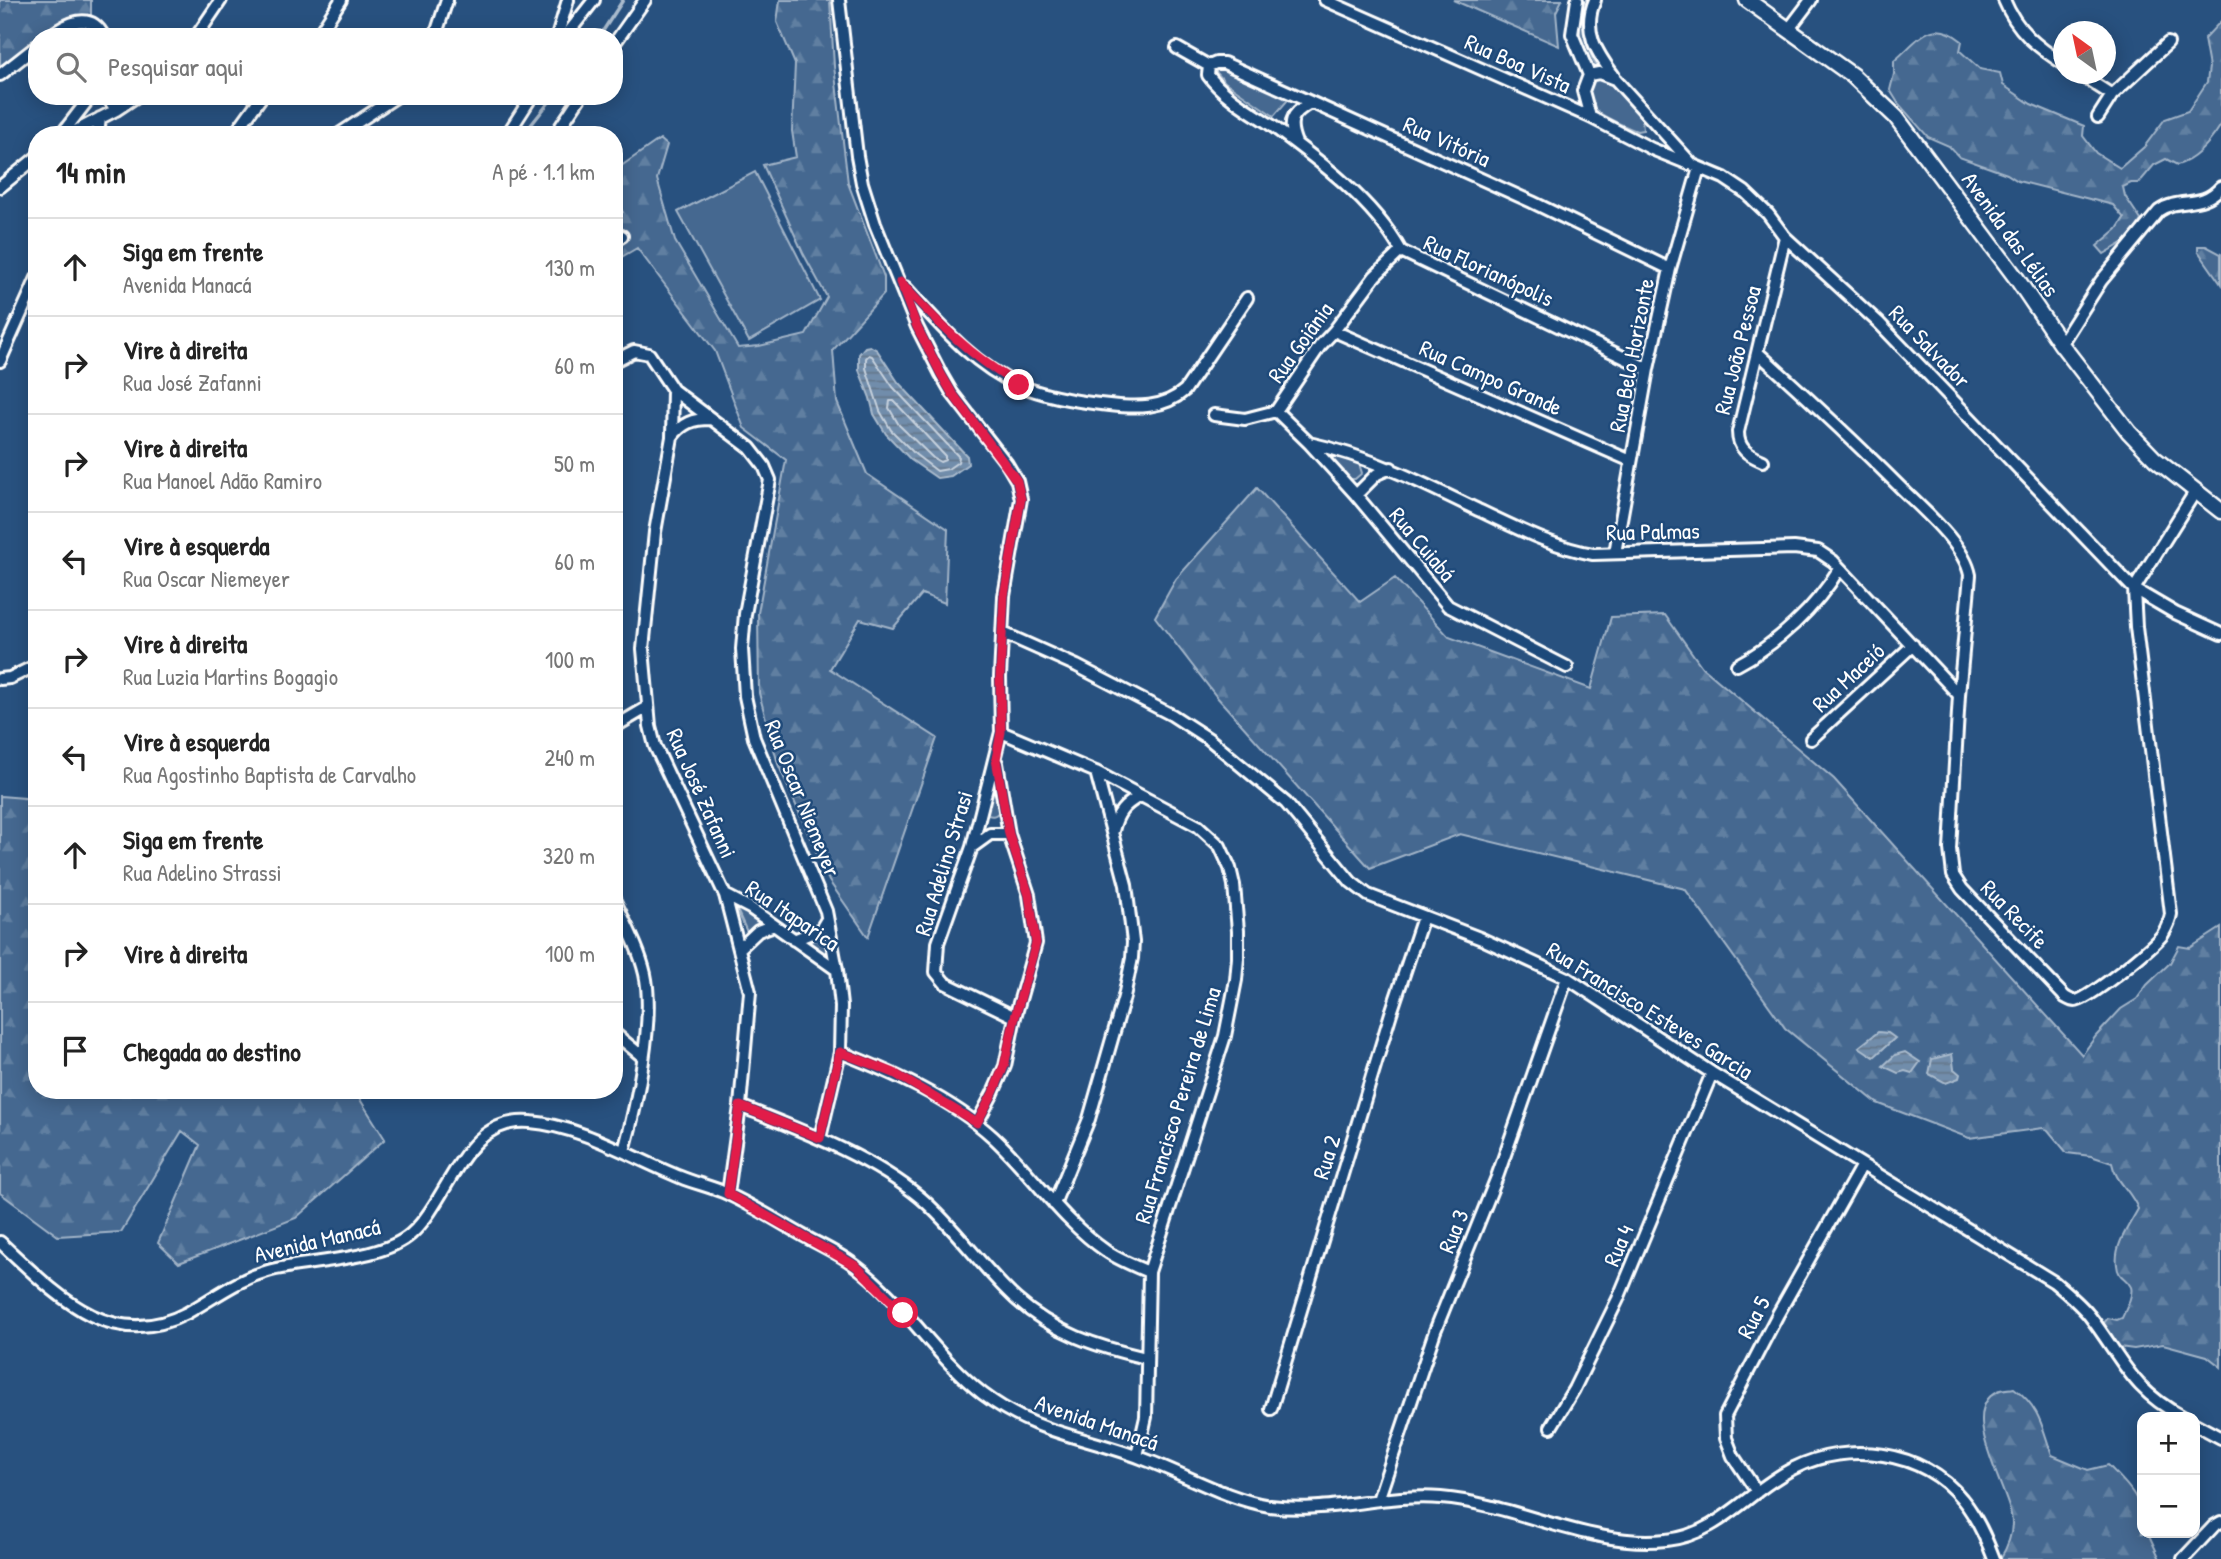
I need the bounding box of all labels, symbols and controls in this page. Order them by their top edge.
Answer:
north arrow [2053,21,2116,84]
street label: Rua Boa Vista [1460,26,1576,100]
search box [28,28,623,105]
icon: search [52,48,90,86]
text: Pesquisar aqui [108,49,244,84]
street label: Rua Vitória [1399,108,1495,174]
text: 14 min [56,152,126,192]
text: A pé · 1.1 km [492,156,595,187]
street label: Avenida das Lélias [1955,165,2067,303]
street label: Rua Florianópolis [1419,226,1559,314]
text: Siga em frente [123,234,263,269]
icon: ahead [56,248,94,286]
text: 130 m [545,252,595,283]
text: Avenida Manacá [123,269,251,300]
street label: Rua Belo Horizonte [1601,275,1661,435]
street label: Rua João Pessoa [1706,282,1768,418]
street label: Rua Goiânia [1260,295,1340,389]
street label: Rua Salvador [1882,297,1978,395]
text: Vire à direita [123,332,247,367]
street label: Rua Campo Grande [1415,332,1567,422]
icon: right [56,346,94,384]
text: 60 m [555,350,595,381]
text: Rua José Zafanni [123,367,262,398]
route end [1003,369,1034,400]
text: Vire à direita [123,430,247,465]
icon: right [56,444,94,482]
text: 50 m [554,448,595,479]
text: Rua Manoel Adão Ramiro [123,465,322,496]
street label: Rua Cuiabá [1383,500,1463,588]
street label: Rua Palmas [1606,515,1700,547]
text: Vire à esquerda [123,528,269,563]
icon: left [56,542,94,580]
text: 60 m [555,546,595,577]
text: Rua Oscar Niemeyer [123,563,290,594]
text: Vire à direita [123,626,247,661]
street label: Rua Maceió [1805,635,1891,719]
icon: right [56,640,94,678]
text: 100 m [545,644,595,675]
text: Rua Luzia Martins Bogagio [123,661,338,692]
street label: Rua Oscar Niemeyer [757,715,849,881]
street label: Rua José Zafanni [660,723,744,863]
text: Vire à esquerda [123,724,269,759]
icon: left [56,738,94,776]
text: 240 m [544,742,595,773]
text: Rua Agostinho Baptista de Carvalho [123,759,416,790]
street label: Rua Adelino Strasi [906,787,980,939]
text: Siga em frente [123,822,263,857]
icon: ahead [56,836,94,874]
text: 320 m [543,840,595,871]
text: Rua Adelino Strassi [123,857,282,888]
street label: Rua Itaparica [740,872,846,958]
street label: Rua Recife [1974,873,2056,955]
icon: right [56,934,94,972]
street label: Rua Francisco Esteves Garcia [1541,934,1759,1086]
text: Vire à direita [123,936,247,971]
text: 100 m [545,938,595,969]
street label: Rua Francisco Pereira de Lima [1126,983,1228,1227]
icon: arrive [56,1032,94,1070]
text: Chegada ao destino [123,1034,301,1069]
street label: Rua 2 [1305,1131,1347,1183]
street label: Rua 3 [1430,1205,1476,1257]
street label: Avenida Manacá [251,1210,383,1270]
street label: Rua 4 [1595,1219,1641,1271]
street label: Rua 5 [1729,1290,1777,1344]
route start [887,1297,918,1328]
street label: Avenida Manacá [1031,1386,1163,1458]
map controls [2137,1412,2200,1538]
button: + [2137,1412,2200,1475]
button: − [2137,1475,2200,1538]

